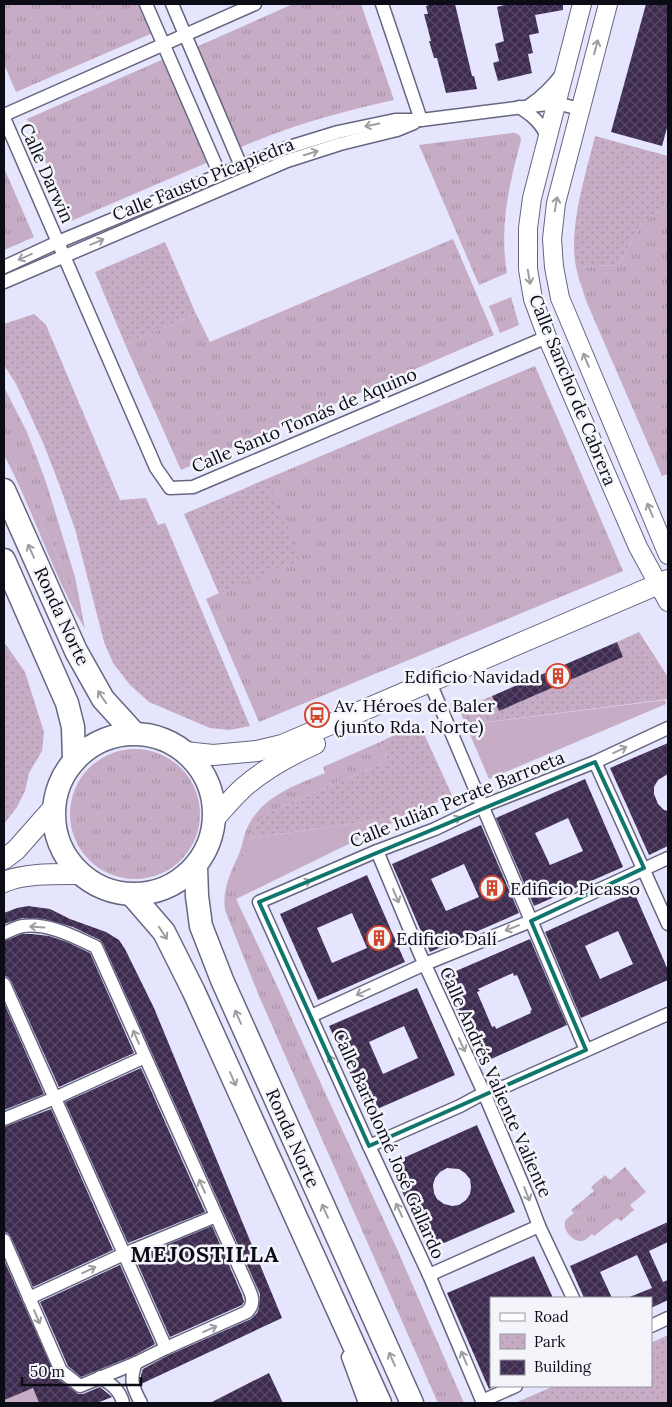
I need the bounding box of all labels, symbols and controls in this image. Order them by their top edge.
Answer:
one-way arrow [592,39,601,55]
street label: Calle Darwin [15,119,79,227]
one-way arrow [365,121,381,130]
street label: Calle Fausto Picapiedra [109,132,297,226]
one-way arrow [303,148,319,158]
one-way arrow [552,197,562,213]
one-way arrow [89,237,104,246]
one-way arrow [18,253,33,263]
one-way arrow [525,268,535,284]
street label: Calle Sancho de Cabrera [524,291,622,489]
one-way arrow [581,353,591,368]
street label: Calle Santo Tomás de Aquino [188,362,420,478]
one-way arrow [644,503,654,518]
one-way arrow [26,544,36,559]
street label: Ronda Norte [29,563,95,669]
building icon: Edificio Navidad [545,663,571,689]
place label: Edificio Navidad [404,665,540,688]
one-way arrow [97,690,107,704]
place label: Av. Héroes de Baler (junto Rda. Norte) [333,694,495,738]
bus stop icon: Av. Héroes de Baler (junto Rda. Norte) [304,702,330,728]
street label: Calle Julián Perate Barroeta [346,745,568,853]
one-way arrow [612,745,627,754]
one-way arrow [446,815,461,824]
building icon: Edificio Picasso [479,875,505,901]
one-way arrow [296,877,311,887]
place label: Edificio Picasso [510,877,640,900]
one-way arrow [391,888,401,903]
one-way arrow [29,922,45,931]
one-way arrow [505,924,520,934]
building icon: Edificio Dalí [366,925,392,951]
one-way arrow [158,926,168,940]
place label: Edificio Dalí [396,927,497,950]
street label: Calle Andrés Valiente Valiente [435,963,557,1201]
one-way arrow [356,988,371,998]
one-way arrow [233,1010,243,1025]
street label: Calle Bartolomé José Gallardo [328,1026,450,1262]
one-way arrow [131,1030,141,1045]
one-way arrow [457,1037,467,1052]
one-way arrow [326,1055,336,1070]
one-way arrow [229,1071,239,1086]
street label: Ronda Norte [261,1085,325,1191]
one-way arrow [197,1179,207,1194]
one-way arrow [522,1186,532,1201]
one-way arrow [393,1203,403,1218]
one-way arrow [320,1204,330,1219]
district label: MEJOSTILLA [130,1240,280,1268]
one-way arrow [81,1265,96,1275]
legend [490,1297,652,1387]
text: Road [534,1307,569,1326]
one-way arrow [33,1309,43,1324]
one-way arrow [202,1323,217,1333]
text: Park [534,1332,565,1351]
one-way arrow [459,1351,469,1366]
one-way arrow [386,1352,396,1367]
scale bar [22,1354,141,1386]
text: Building [534,1357,592,1376]
text: 50 m [30,1362,65,1381]

